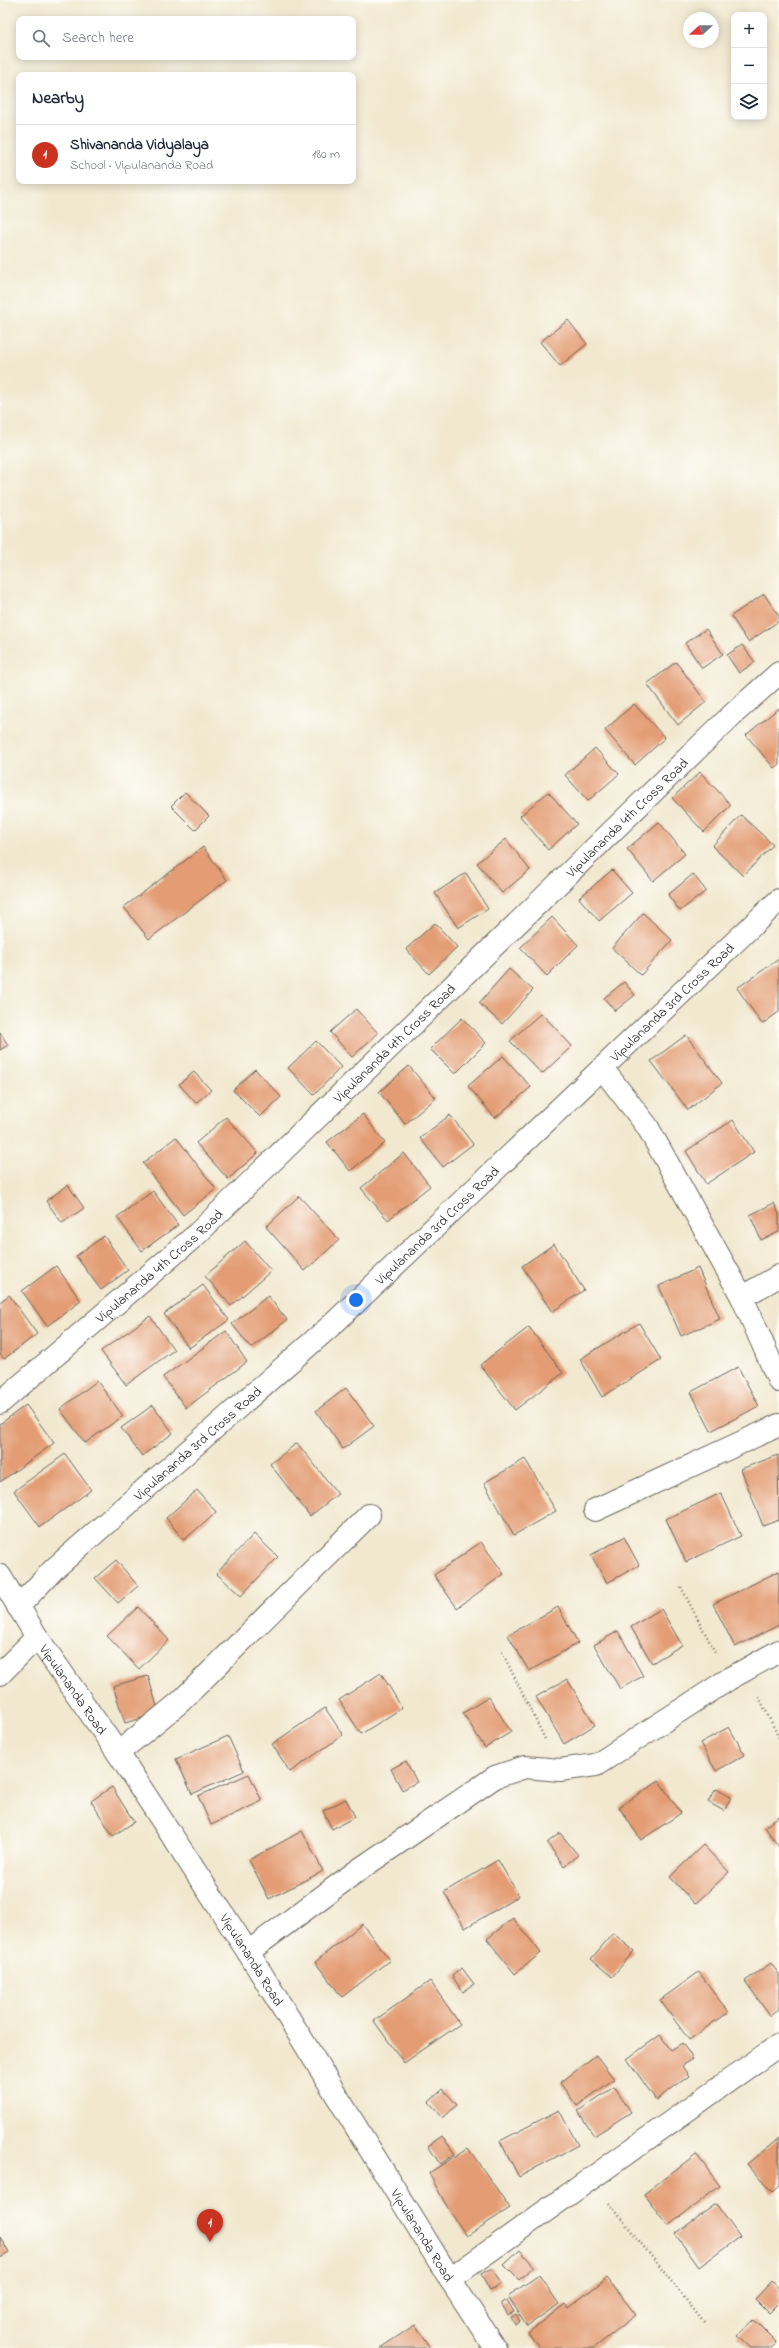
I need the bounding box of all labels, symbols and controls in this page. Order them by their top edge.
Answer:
north arrow [683,12,719,48]
map controls [731,12,767,120]
button: + [731,12,767,48]
search box [16,16,356,60]
icon: search [30,27,52,49]
text: Search here [62,27,134,49]
button: − [731,48,767,84]
button: layers [731,84,767,120]
text: Nearby [32,86,84,111]
text: Shivananda Vidyalaya [70,134,209,156]
text: 1 [43,145,47,164]
text: 180 m [312,145,340,164]
text: School · Vipulananda Road [70,156,213,175]
street label: Vipulananda 4th Cross Road [561,754,694,884]
street label: Vipulananda 3rd Cross Road [605,939,740,1068]
street label: Vipulananda 4th Cross Road [328,979,461,1109]
street label: Vipulananda 3rd Cross Road [370,1162,505,1291]
street label: Vipulananda 4th Cross Road [91,1205,229,1329]
your location [346,1290,366,1310]
street label: Vipulananda 3rd Cross Road [129,1382,267,1507]
street label: Vipulananda Road [33,1640,111,1740]
street label: Vipulananda Road [213,1909,288,2011]
street label: Vipulananda Road [384,2184,458,2286]
pin: 1 [197,2209,223,2242]

